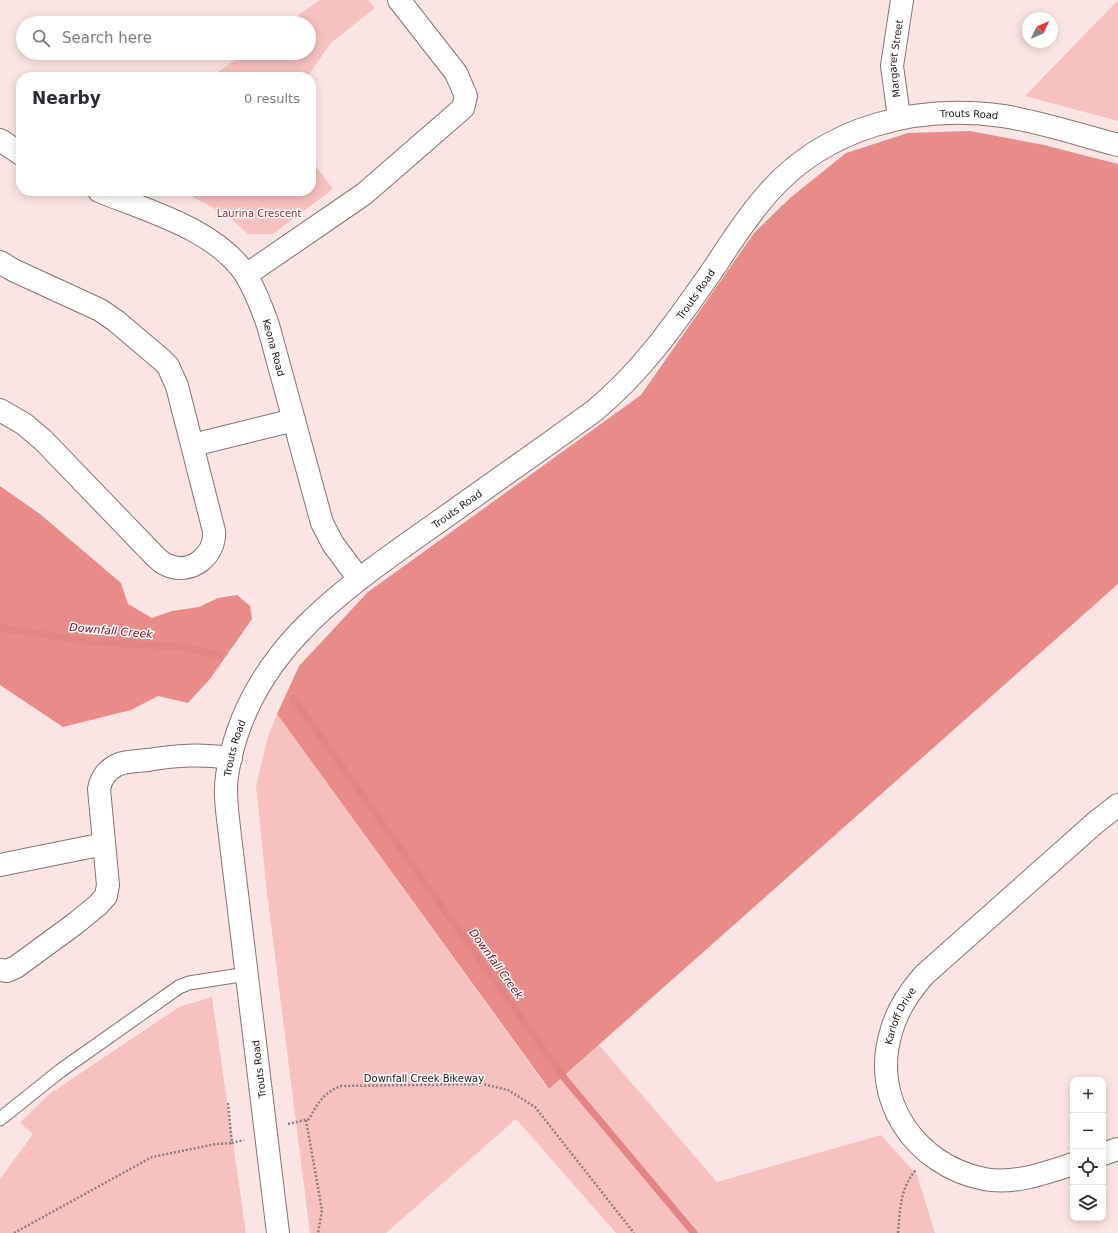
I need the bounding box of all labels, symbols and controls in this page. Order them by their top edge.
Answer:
north arrow [1022,12,1058,48]
search box [16,16,316,60]
street label: Margaret Street [886,19,904,98]
icon: search [30,27,52,49]
text: Search here [62,29,152,47]
text: Nearby [32,88,101,108]
text: 0 results [244,91,300,106]
street label: Trouts Road [939,107,999,121]
park label: Laurina Crescent [217,208,301,219]
street label: Trouts Road [674,267,717,322]
street label: Keona Road [261,317,287,377]
street label: Trouts Road [429,487,484,531]
water label: Downfall Creek [69,621,154,641]
street label: Trouts Road [221,718,247,778]
water label: Downfall Creek [466,926,526,1002]
street label: Karloff Drive [883,985,918,1046]
street label: Trouts Road [250,1039,268,1100]
street label: Downfall Creek Bikeway [364,1073,484,1084]
map controls [1070,1077,1106,1221]
button: + [1070,1077,1106,1113]
button: − [1070,1113,1106,1149]
button: locate [1070,1149,1106,1185]
button: layers [1070,1185,1106,1221]

